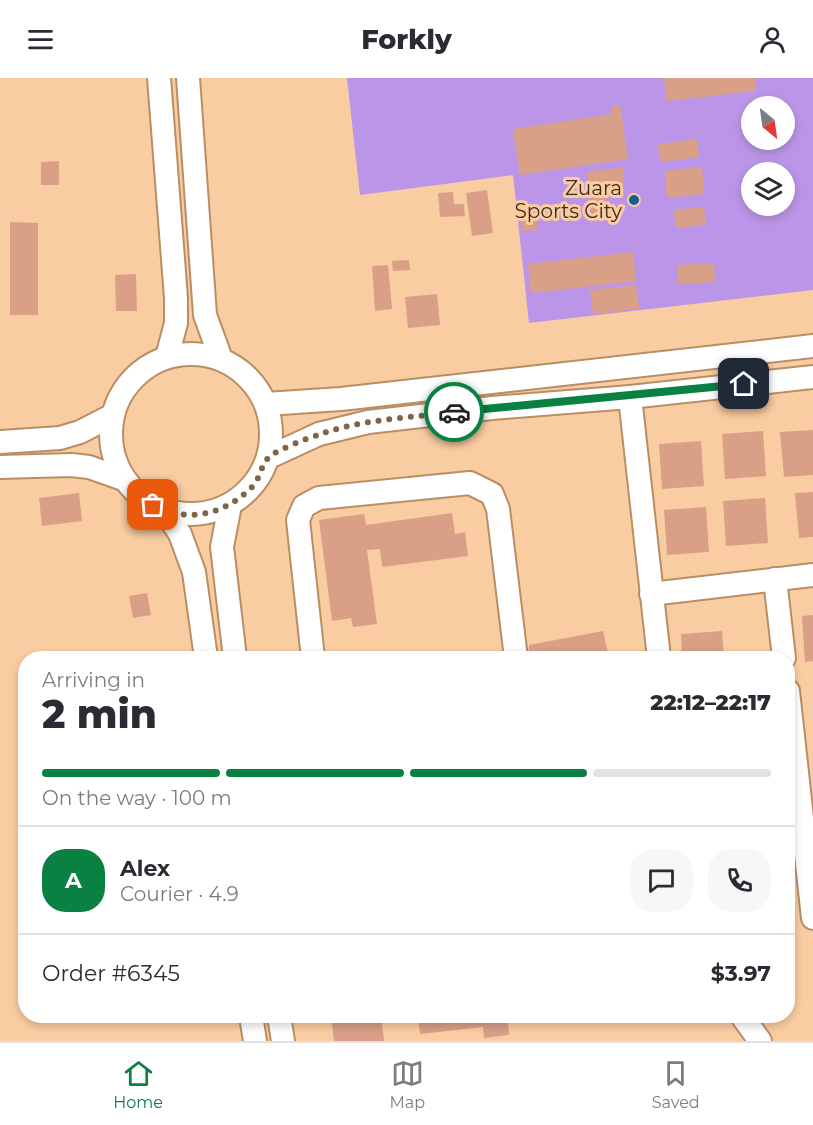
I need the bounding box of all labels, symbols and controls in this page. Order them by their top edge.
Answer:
icon: menu [24,23,57,56]
text: Forkly [361,23,452,56]
icon: person [756,23,789,56]
north arrow [741,96,795,150]
map controls [741,96,795,216]
button: layers [741,162,795,216]
place label: Zuara Sports City [515,176,622,223]
marker: Zuara Sports City [627,193,641,207]
pin [718,358,769,409]
icon: home [727,367,760,400]
courier [424,382,484,442]
icon: car [438,396,471,429]
pin [127,479,178,530]
icon: bag [136,488,169,521]
text: Arriving in [42,668,145,692]
text: 22:12–22:17 [650,689,771,716]
text: 2 min [42,690,157,738]
text: On the way · 100 m [42,786,232,810]
button: chat [630,849,693,912]
button: phone [708,849,771,912]
text: Alex [120,855,170,882]
text: A [65,867,82,894]
text: Courier · 4.9 [120,882,239,906]
text: Order #6345 [42,960,180,987]
text: $3.97 [711,960,771,987]
tab: Home [113,1057,163,1112]
tab: Map [390,1057,425,1112]
tab: Saved [652,1057,700,1112]

